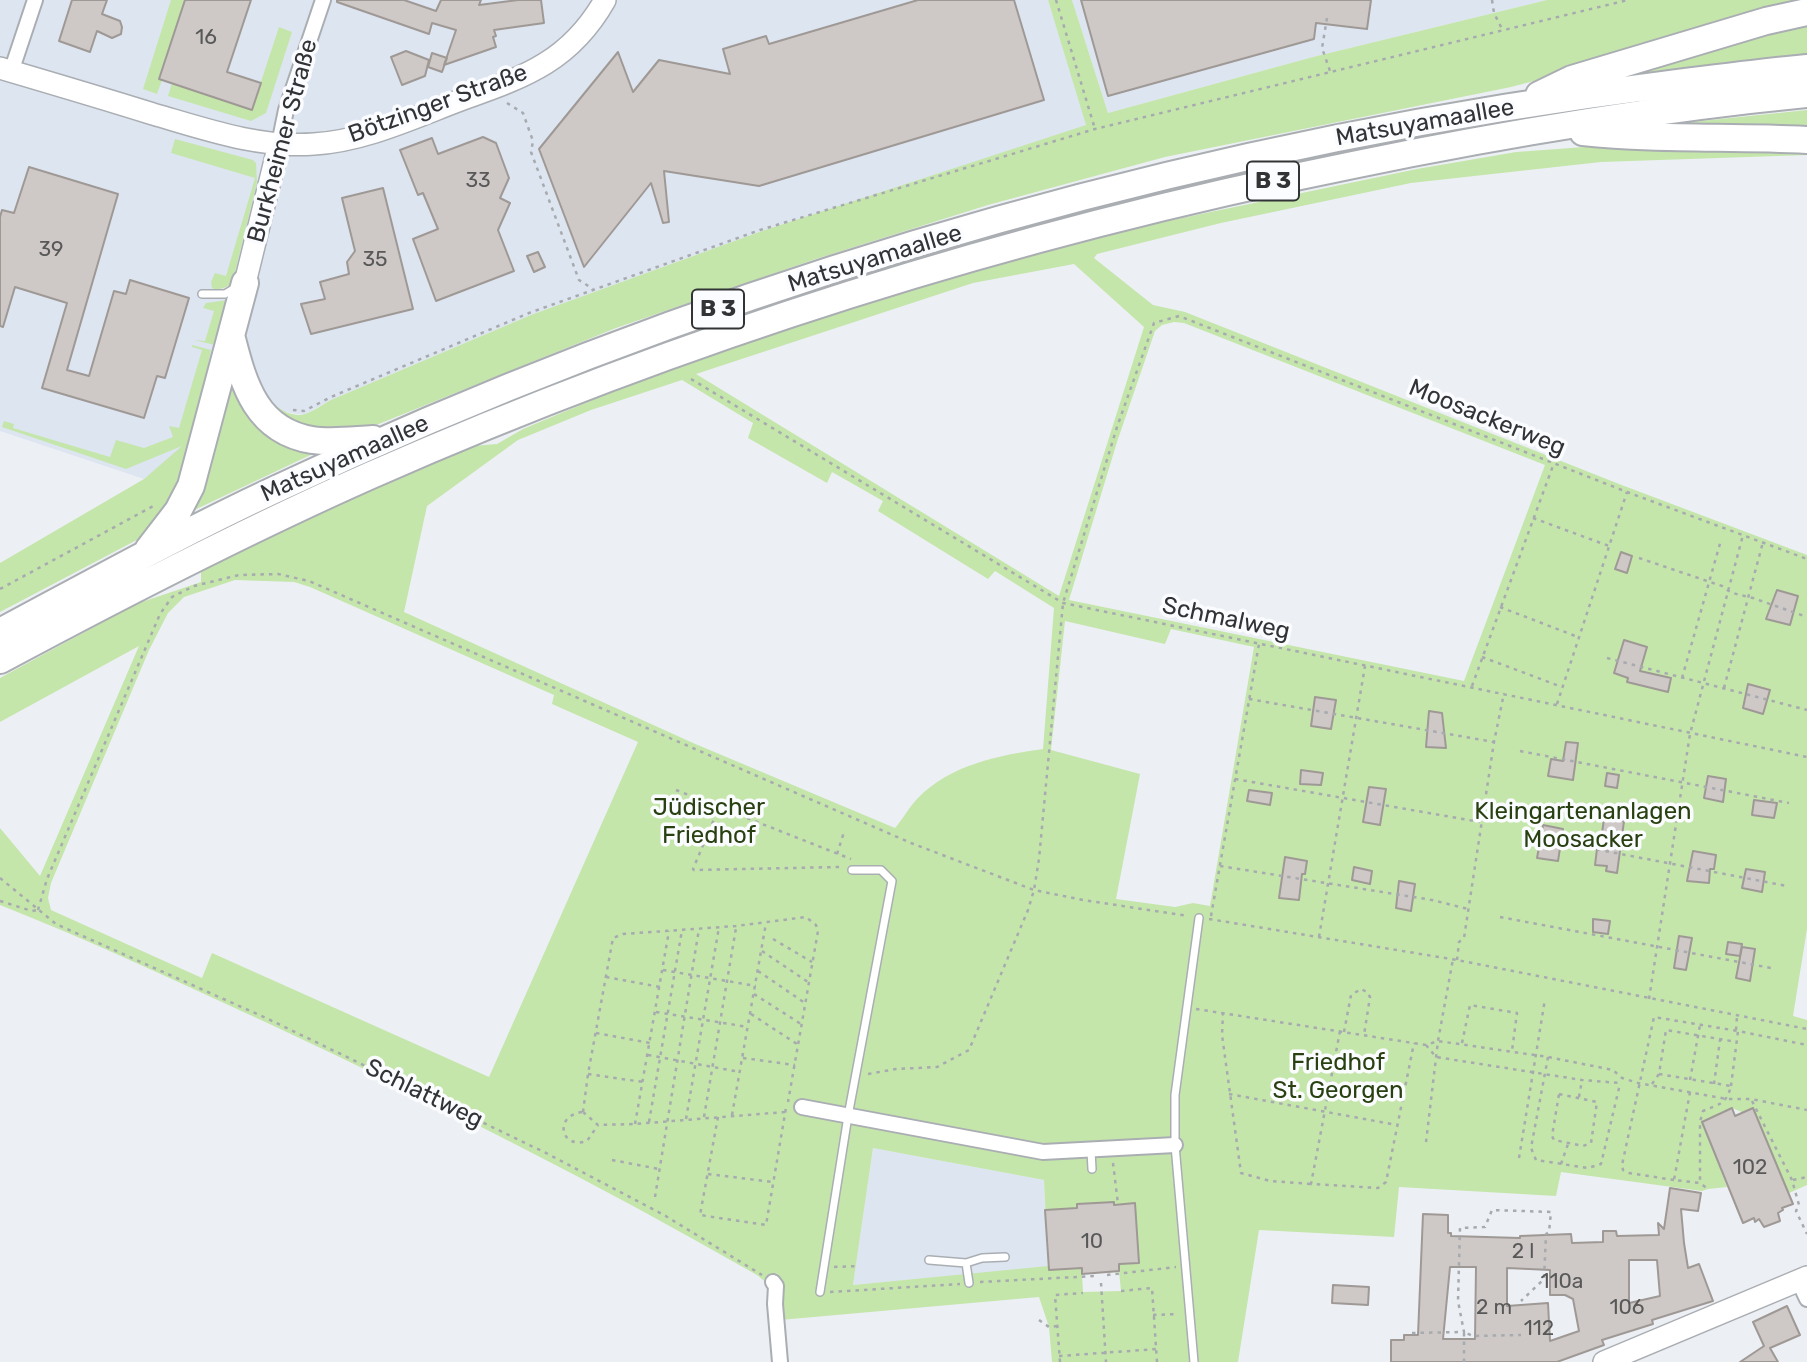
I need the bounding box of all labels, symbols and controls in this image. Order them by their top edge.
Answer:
house number: 16 [195,25,217,51]
street label: Burkheimer Straße [242,36,324,246]
street label: Bötzinger Straße [345,58,531,150]
street label: Matsuyamaallee [1334,93,1516,153]
road number: B 3 [1247,162,1299,200]
house number: 33 [465,168,491,194]
street label: Matsuyamaallee [784,219,966,299]
house number: 39 [38,237,64,263]
house number: 35 [362,247,388,273]
road number: B 3 [692,290,744,328]
street label: Moosackerweg [1404,373,1570,463]
street label: Matsuyamaallee [257,409,433,509]
street label: Schmalweg [1159,591,1293,647]
park label: Jüdischer Friedhof [653,794,765,850]
park label: Kleingartenanlagen Moosacker [1474,798,1692,854]
park label: Friedhof St. Georgen [1273,1049,1403,1105]
street label: Schlattweg [361,1053,487,1135]
house number: 102 [1733,1155,1767,1181]
house number: 10 [1081,1229,1103,1255]
house number: 2 l [1512,1239,1534,1265]
house number: 110a [1541,1269,1583,1295]
house number: 2 m [1476,1295,1512,1321]
house number: 106 [1610,1295,1644,1321]
house number: 112 [1524,1316,1554,1342]

